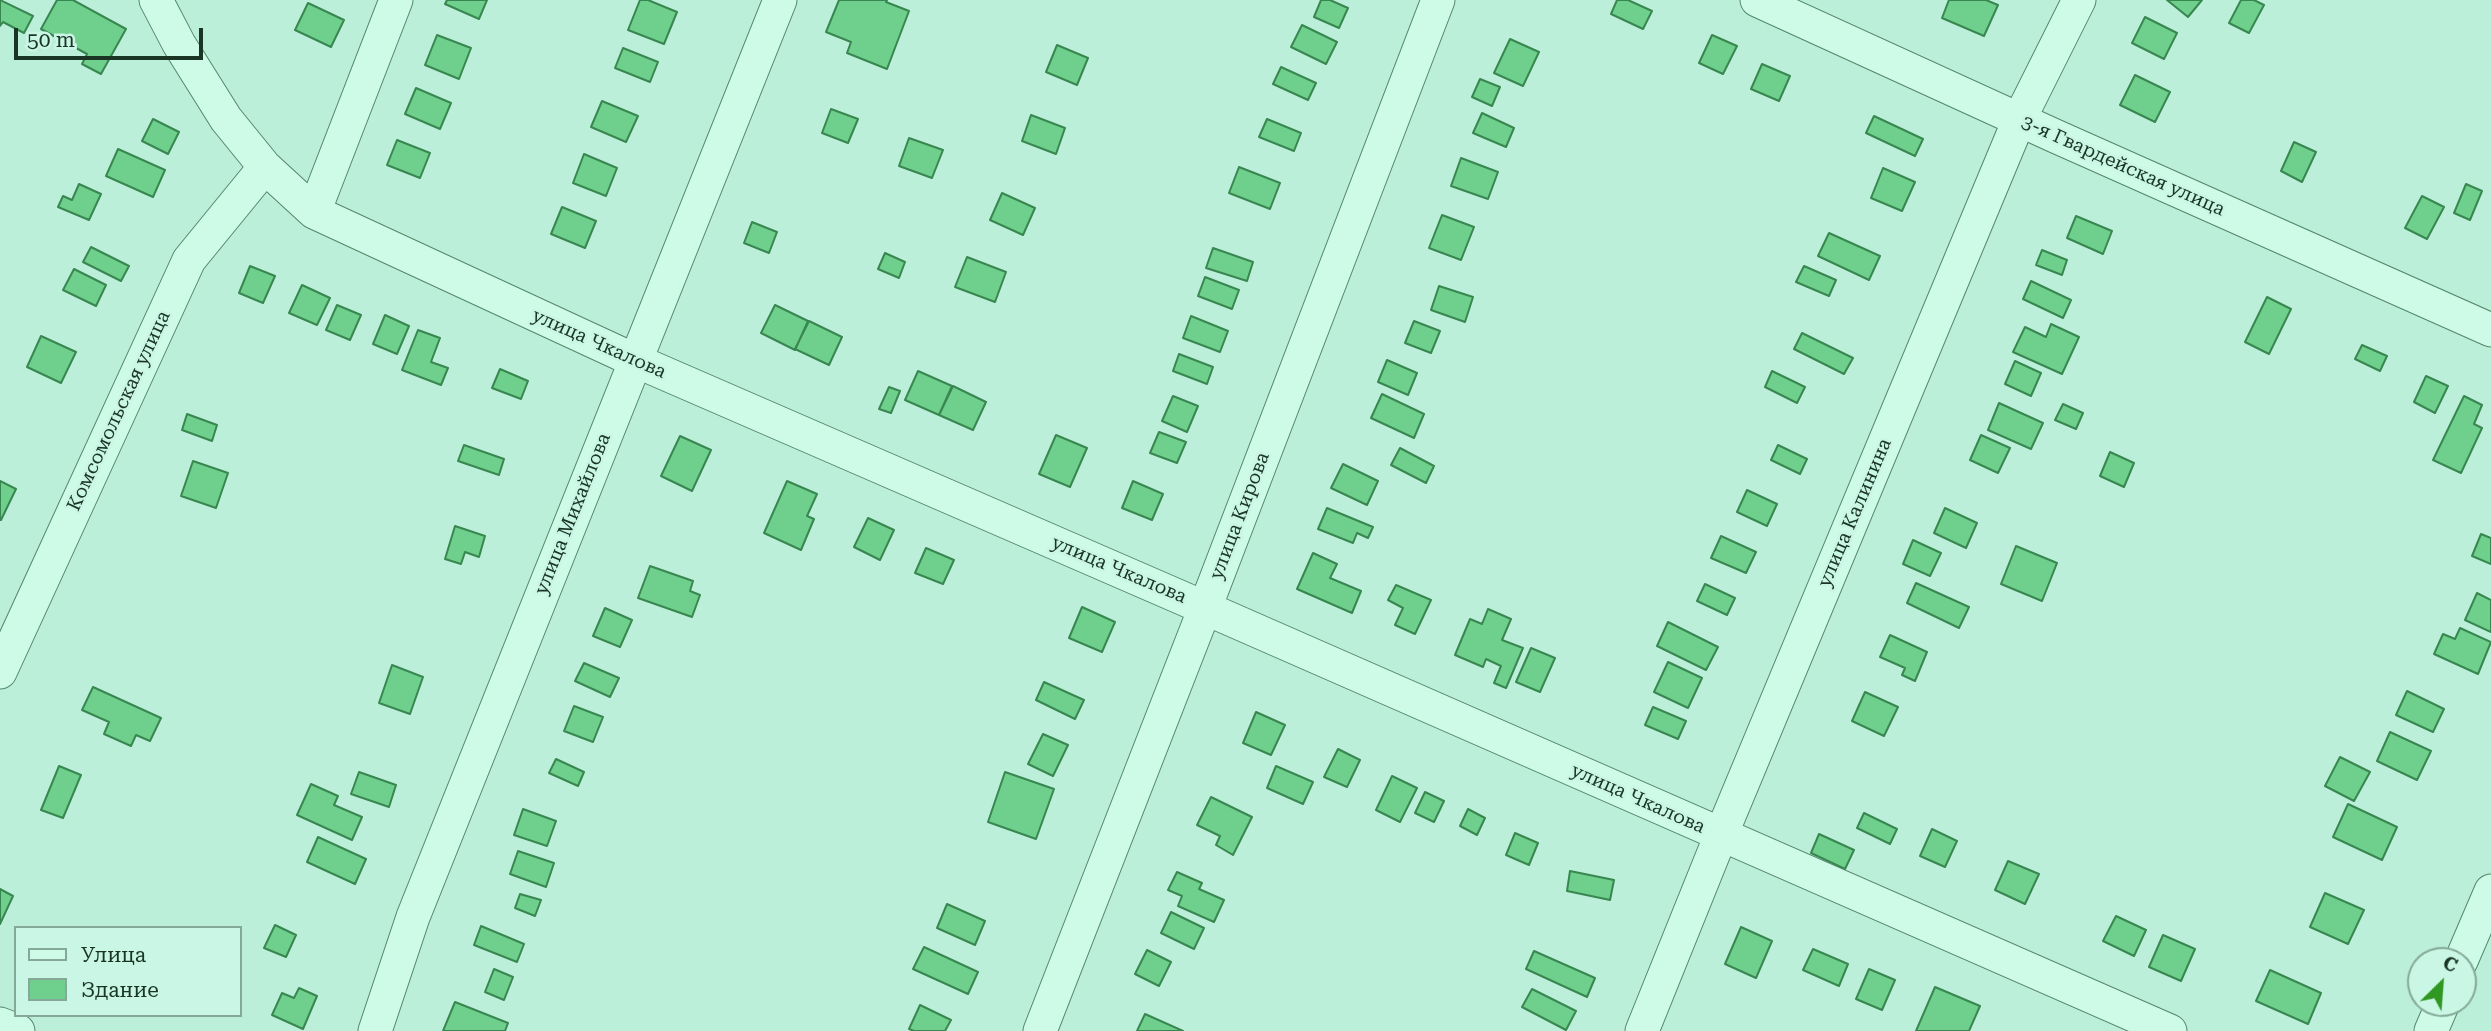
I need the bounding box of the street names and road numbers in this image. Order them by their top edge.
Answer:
street label: 3-я Гвардейская улица [2018,111,2228,221]
street label: улица Чкалова [528,304,670,384]
street label: Комсомольская улица [63,307,175,515]
street label: улица Михайлова [530,430,616,598]
street label: улица Калинина [1813,435,1897,591]
street label: улица Кирова [1205,449,1275,583]
street label: улица Чкалова [1048,531,1190,609]
street label: улица Чкалова [1567,759,1709,839]

